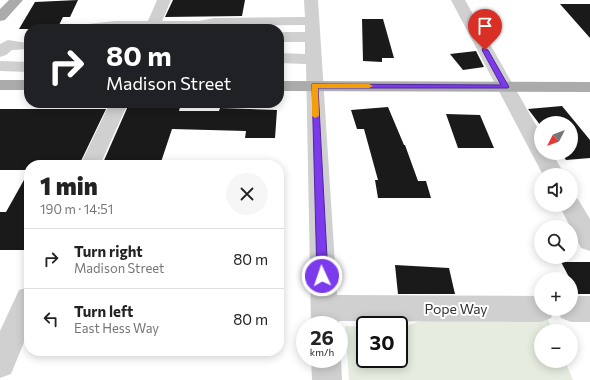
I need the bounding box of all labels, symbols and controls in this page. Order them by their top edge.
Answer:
pin [468,9,502,50]
icon: arrive [474,15,496,37]
text: 80 m [106,38,172,72]
icon: right [40,40,92,92]
text: Madison Street [106,72,231,94]
north arrow [534,116,578,160]
map controls [534,116,578,368]
button: sound [534,168,578,212]
text: 1 min [40,171,98,200]
button: close [226,173,268,215]
text: 190 m · 14:51 [40,201,113,217]
button: search [534,220,578,264]
text: Turn right [74,242,143,260]
icon: right [40,248,62,270]
text: 80 m [233,250,268,268]
position arrow [301,255,343,297]
text: Madison Street [74,260,164,276]
button: + [534,272,578,316]
street label: Pope Way [424,300,488,317]
text: Turn left [74,302,133,320]
icon: left [40,308,62,330]
text: 80 m [233,310,268,328]
speed limit sign: 30 [356,316,408,368]
text: East Hess Way [74,320,159,336]
button: − [534,324,578,368]
text: 26 [310,325,334,349]
text: km/h [310,346,334,358]

